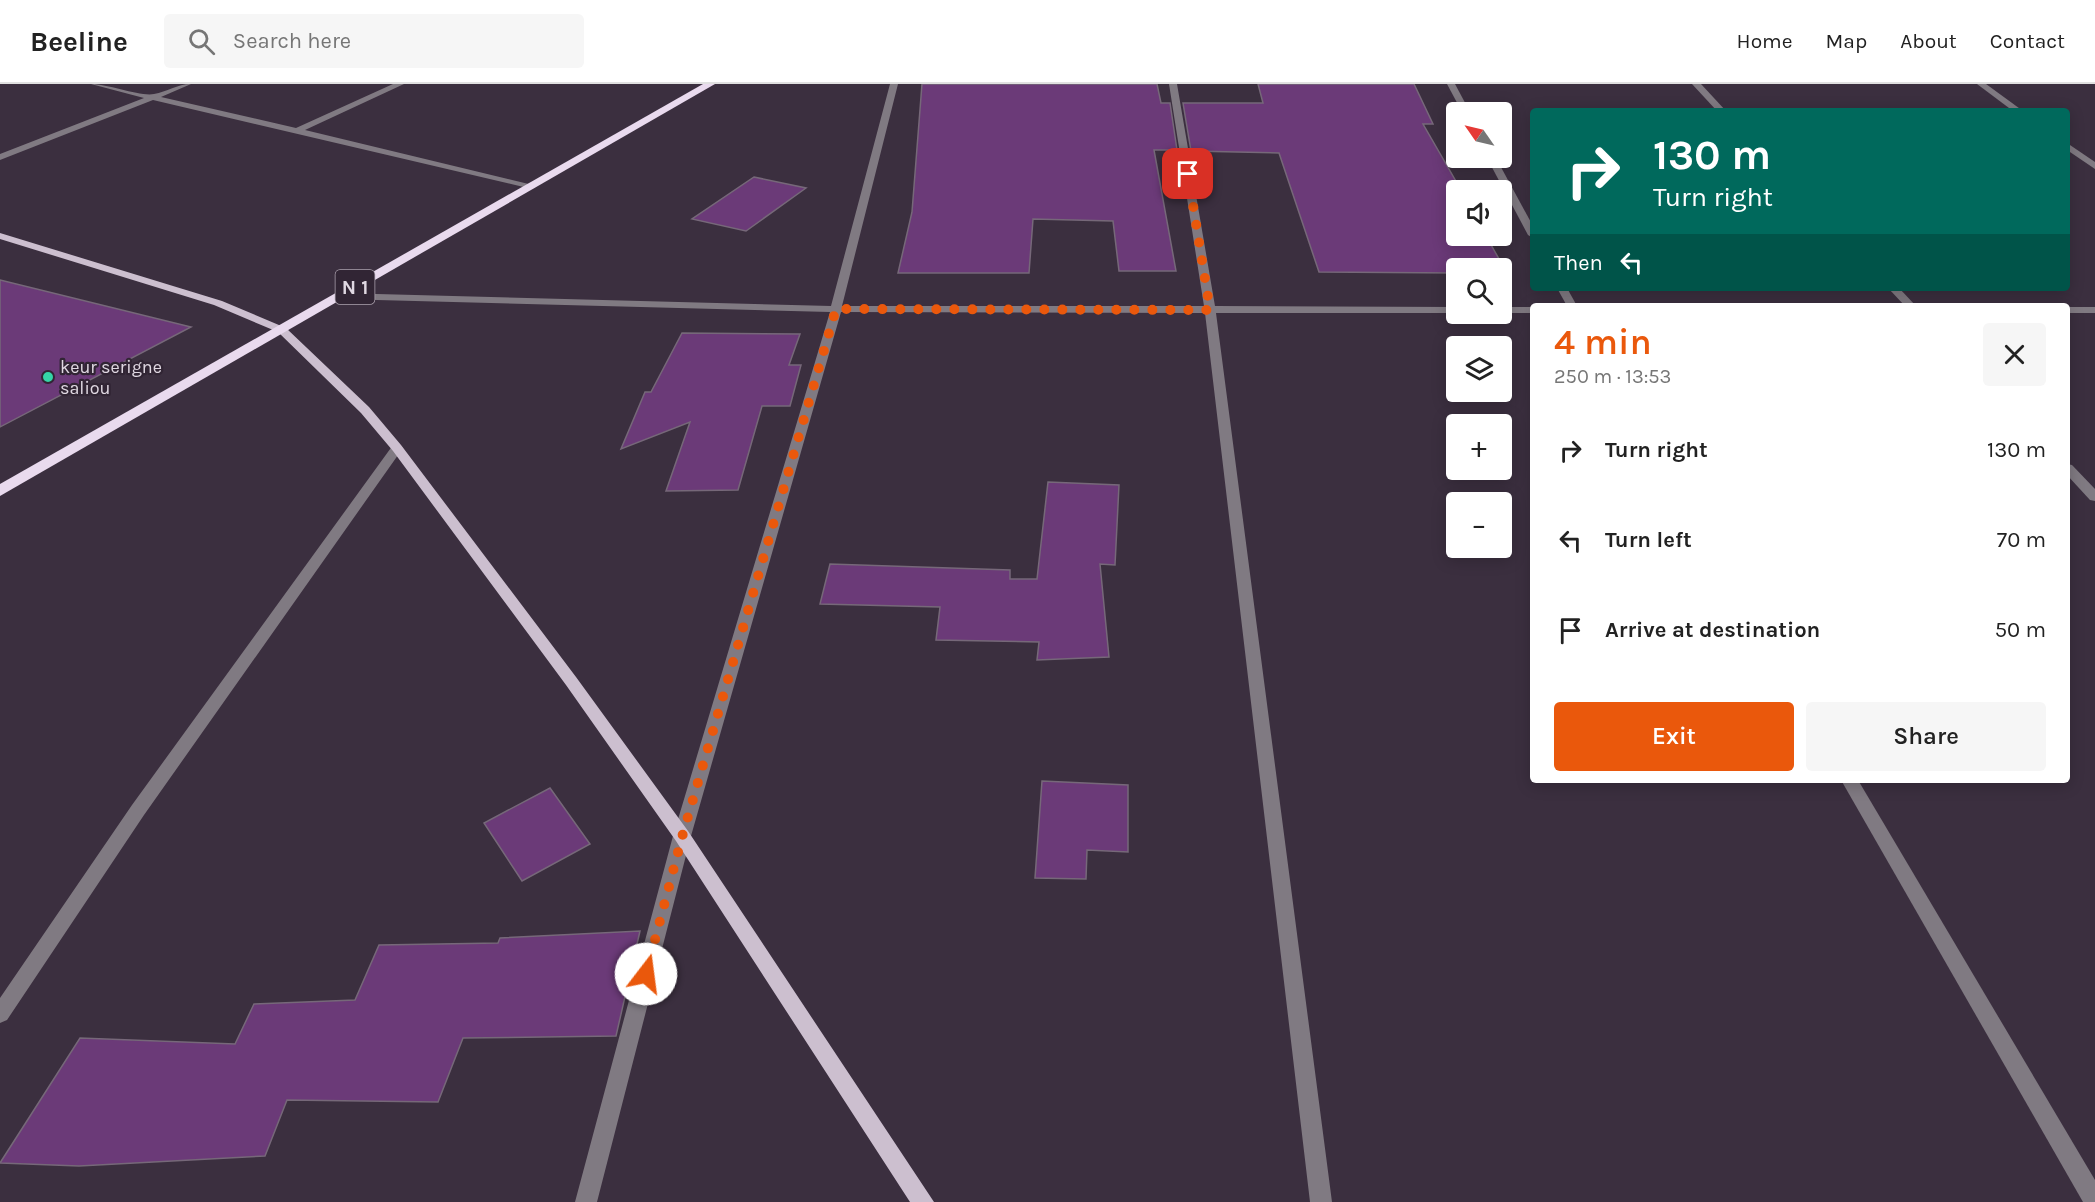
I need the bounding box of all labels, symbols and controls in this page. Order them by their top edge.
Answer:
search box [164,14,584,68]
text: Beeline [30,25,128,58]
icon: search [185,25,218,58]
text: Search here [233,28,351,54]
text: Home [1737,29,1793,53]
text: Map [1826,29,1867,53]
text: About [1900,29,1957,53]
text: Contact [1990,29,2065,53]
north arrow [1446,102,1512,168]
map controls [1446,102,1512,558]
text: 130 m [1653,130,1771,180]
icon: right [1554,132,1632,210]
pin [1162,148,1213,199]
icon: arrive [1171,157,1204,190]
button: sound [1446,180,1512,246]
text: Turn right [1653,181,1773,213]
icon: left [1615,246,1648,279]
text: Then [1554,250,1603,276]
button: search [1446,258,1512,324]
road number: N 1 [336,270,374,304]
text: 4 min [1554,321,1652,363]
button: close [1983,323,2046,386]
button: layers [1446,336,1512,402]
place label: keur serigne saliou [60,356,162,399]
text: 250 m · 13:53 [1554,365,1671,388]
marker: keur serigne saliou [41,370,55,384]
button: + [1446,414,1512,480]
icon: right [1554,434,1587,467]
text: Turn right [1605,437,1708,463]
text: 130 m [1987,437,2046,463]
button: − [1446,492,1512,558]
icon: left [1554,524,1587,557]
text: Turn left [1605,527,1692,553]
text: 70 m [1997,527,2046,553]
icon: arrive [1554,614,1587,647]
text: Arrive at destination [1605,617,1820,643]
text: 50 m [1995,617,2046,643]
button: Exit [1554,702,1794,771]
button: Share [1806,702,2046,771]
position arrow [614,942,678,1006]

